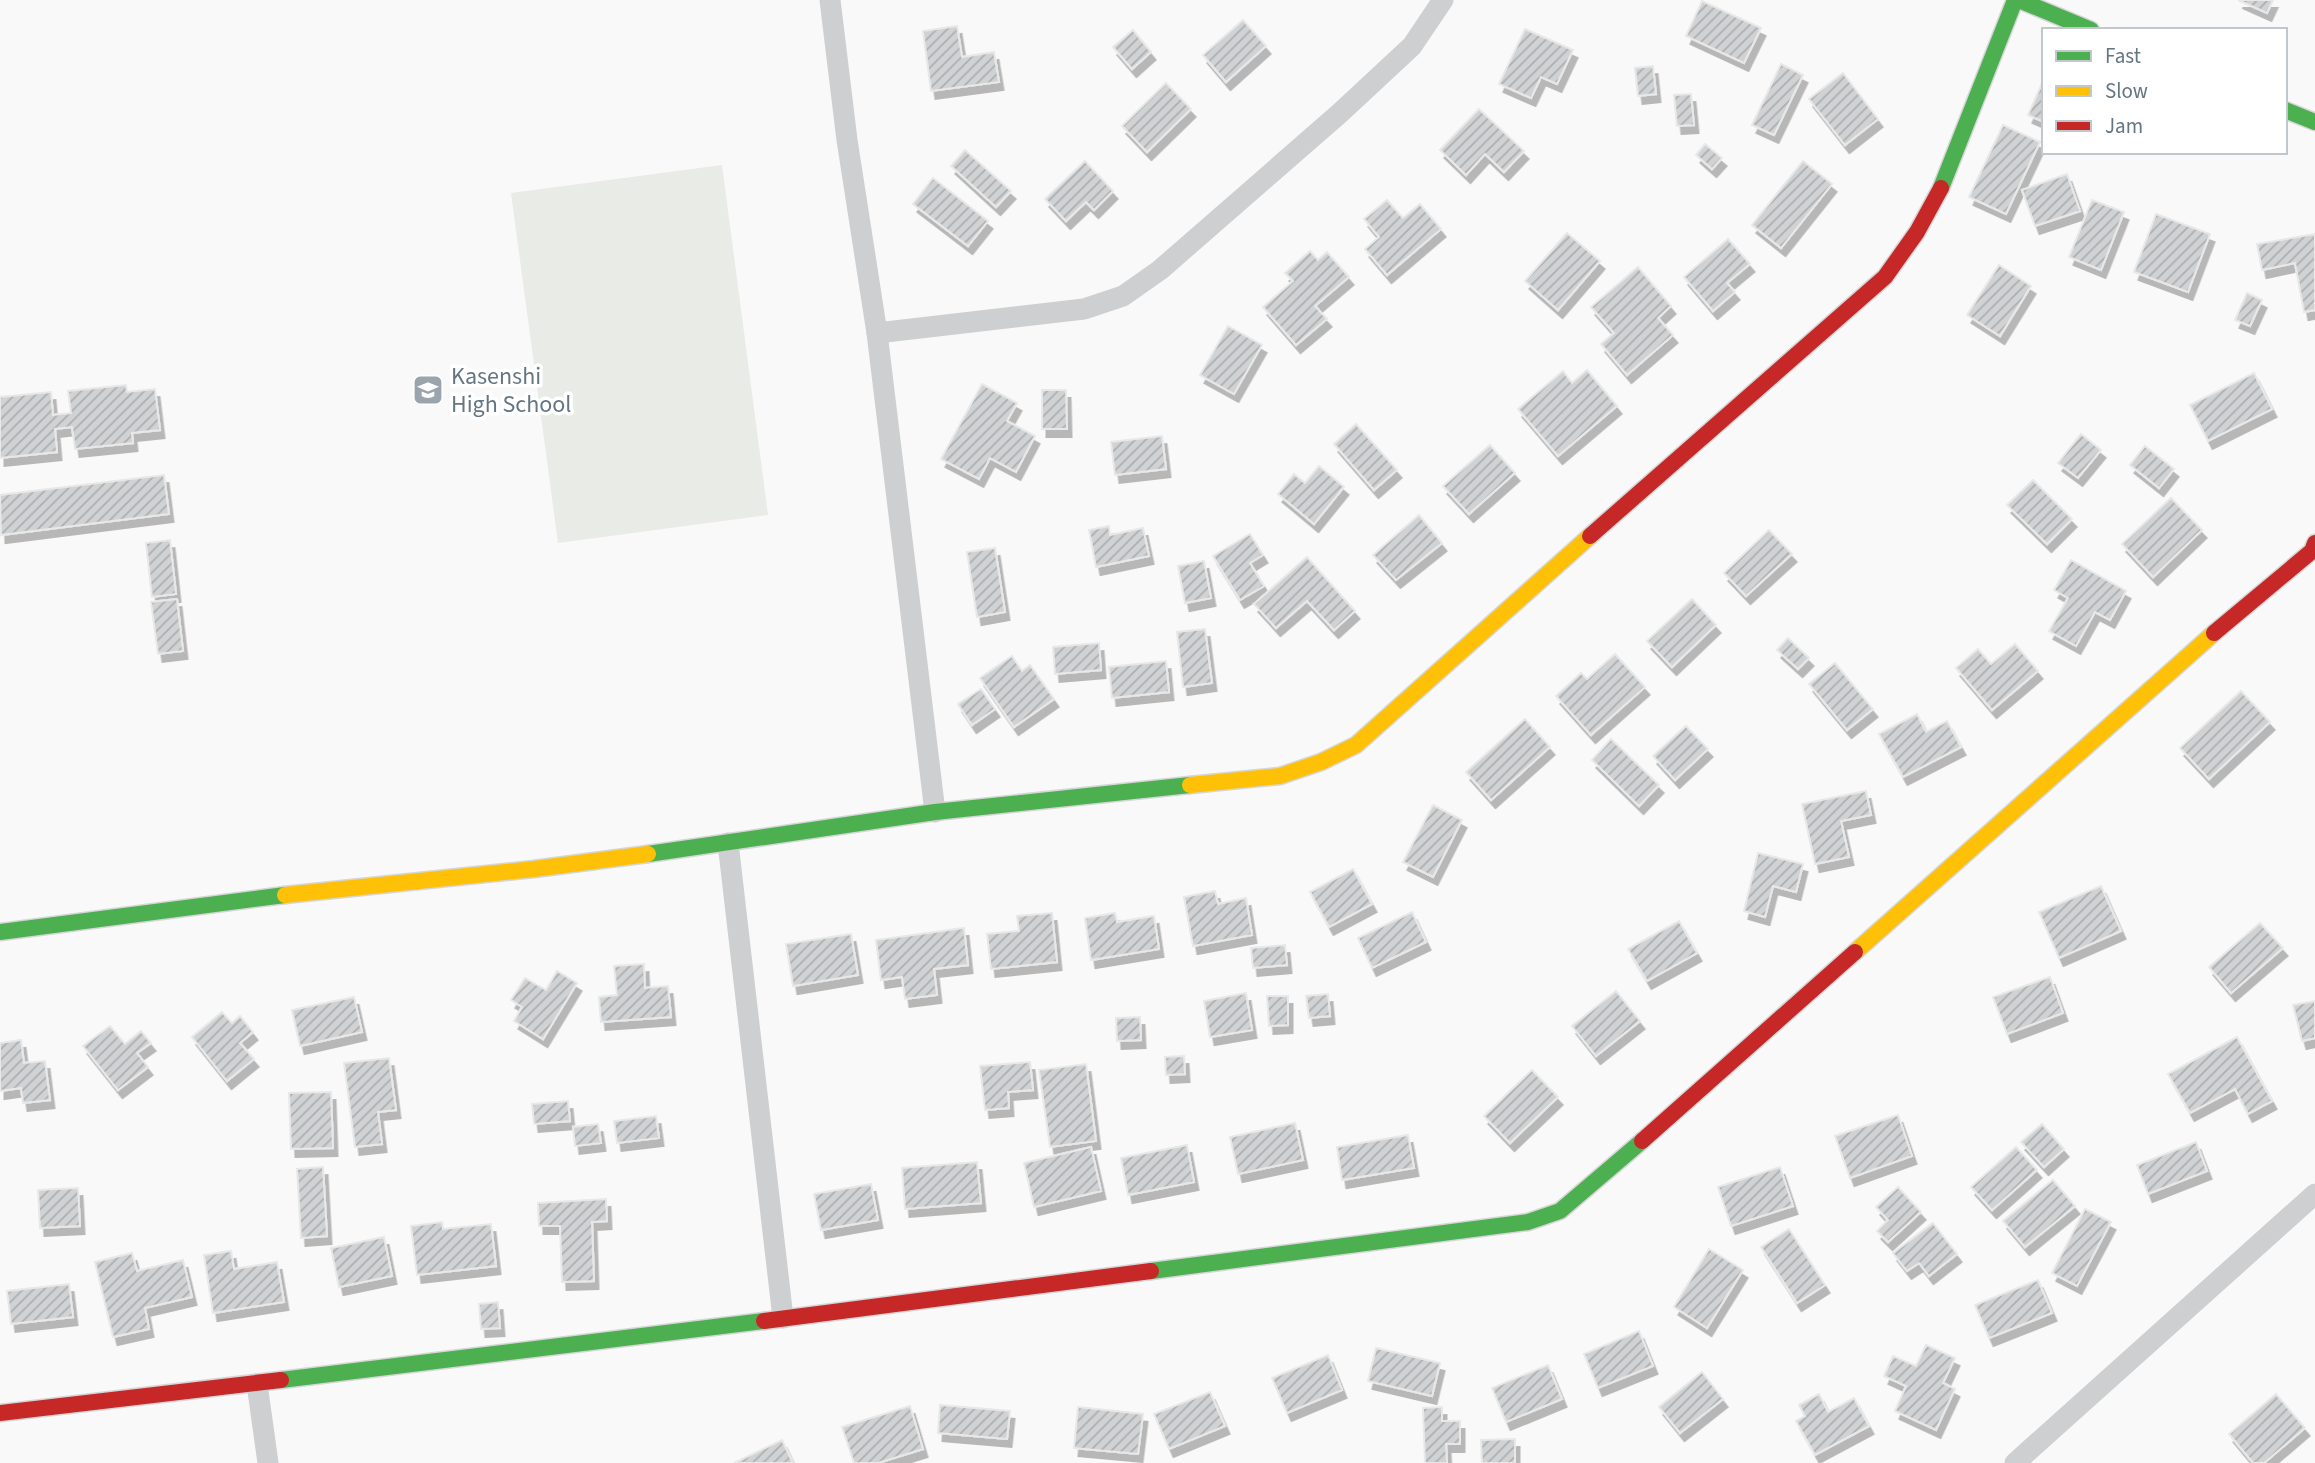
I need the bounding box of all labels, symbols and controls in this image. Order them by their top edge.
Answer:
legend [2042,28,2287,154]
text: Fast [2105,41,2141,71]
text: Slow [2105,76,2148,106]
text: Jam [2105,111,2143,141]
place label: Kasenshi High School [451,359,571,422]
school or university icon: Kasenshi High School [411,373,445,407]

